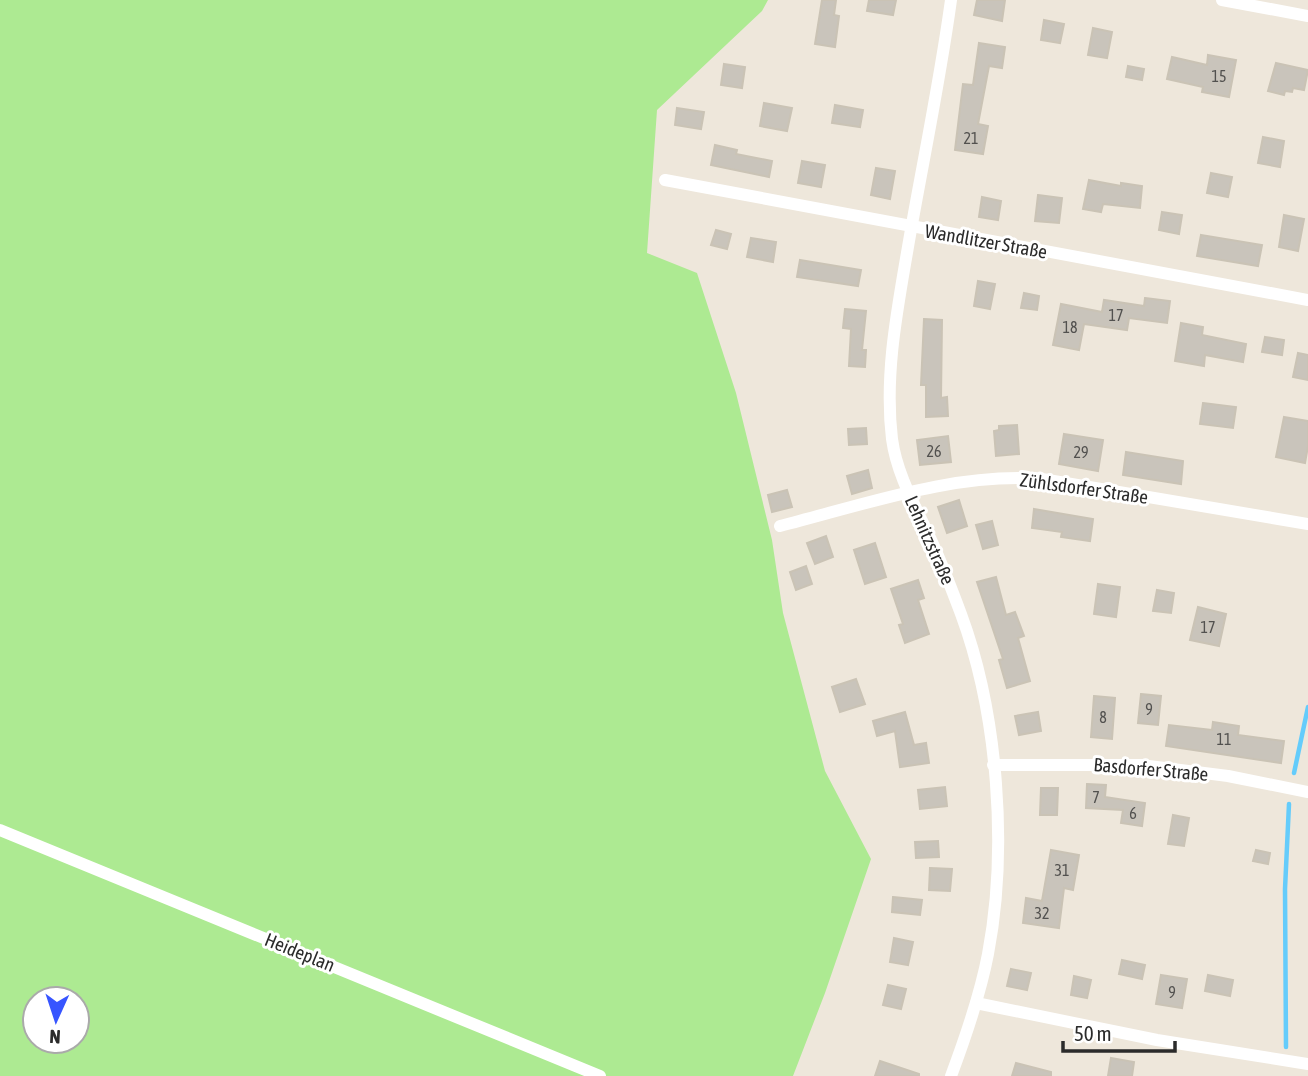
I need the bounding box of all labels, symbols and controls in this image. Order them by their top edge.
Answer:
house number: 15 [1211,67,1227,85]
house number: 21 [963,129,979,147]
street label: Wandlitzer Straße [923,219,1049,263]
house number: 17 [1108,306,1124,324]
house number: 18 [1062,318,1078,336]
house number: 26 [926,442,942,460]
house number: 29 [1073,443,1089,461]
street label: Zühlsdorfer Straße [1019,468,1149,508]
street label: Lehnitzstraße [901,492,959,588]
house number: 17 [1200,618,1216,636]
house number: 9 [1145,700,1153,718]
house number: 8 [1099,708,1107,726]
house number: 11 [1216,730,1232,748]
street label: Basdorfer Straße [1093,753,1209,785]
house number: 7 [1092,788,1100,806]
house number: 6 [1129,804,1137,822]
house number: 31 [1054,861,1070,879]
house number: 32 [1034,904,1050,922]
street label: Heideplan [262,928,338,976]
house number: 9 [1168,983,1176,1001]
north arrow [21,985,91,1055]
scale bar [1063,1010,1175,1054]
text: 50 m [1074,1021,1112,1045]
text: N [49,1026,61,1048]

